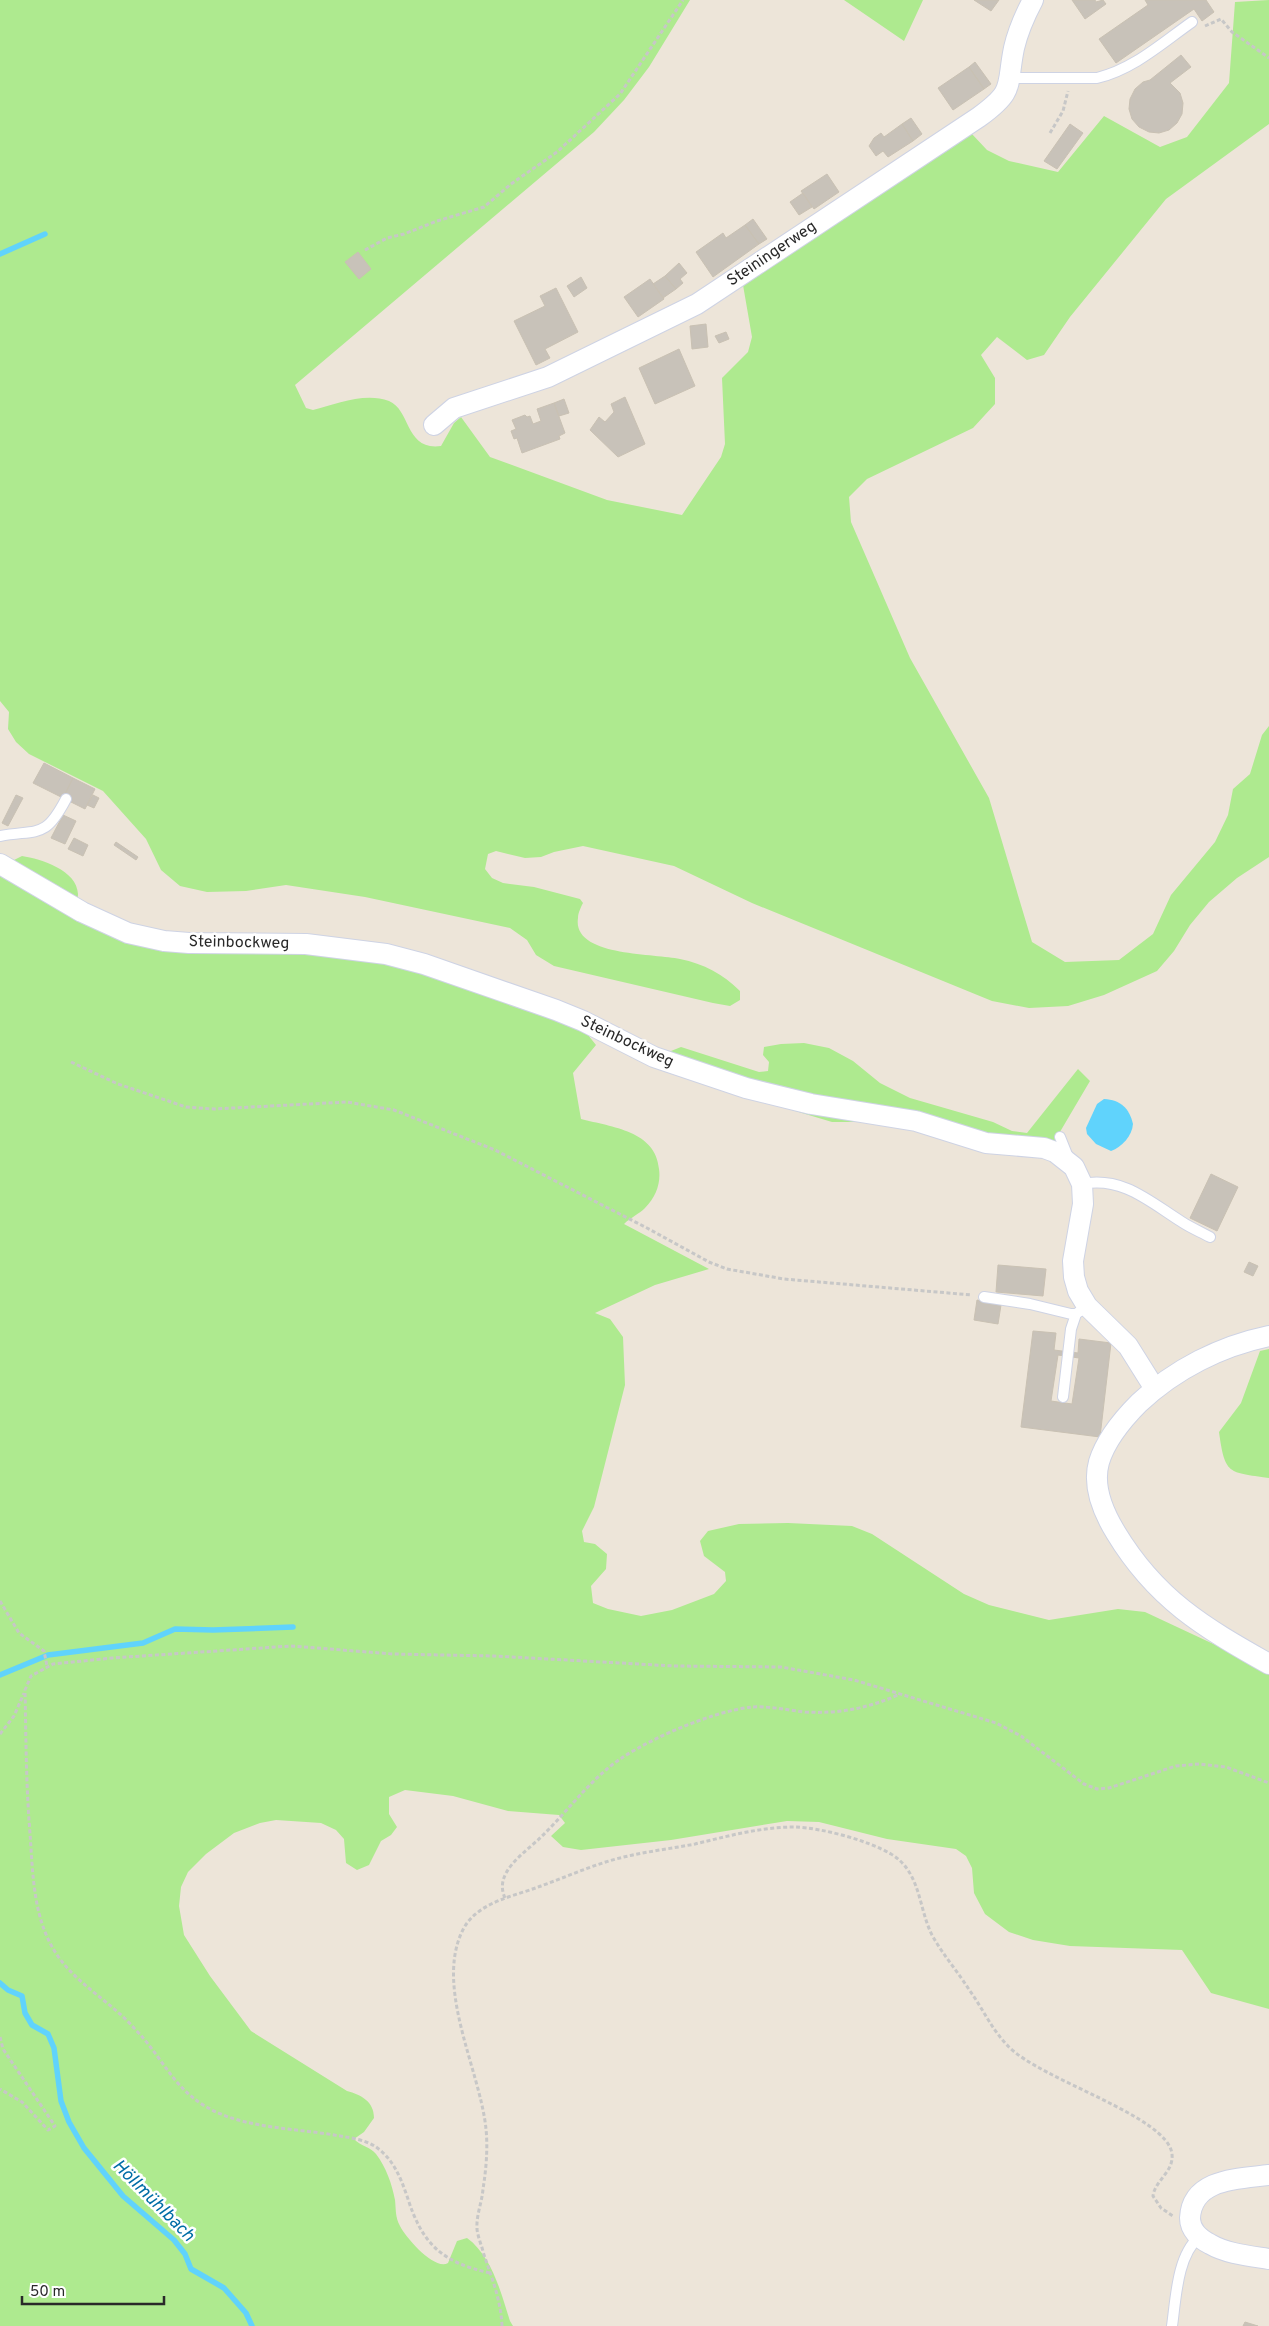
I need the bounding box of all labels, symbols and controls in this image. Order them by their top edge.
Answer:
street label: Steiningerweg [724,217,820,291]
street label: Steinbockweg [188,932,290,954]
street label: Steinbockweg [577,1012,677,1072]
water label: Höllmühlbach [107,2155,199,2247]
scale bar [22,2274,165,2306]
text: 50 m [30,2283,65,2302]

